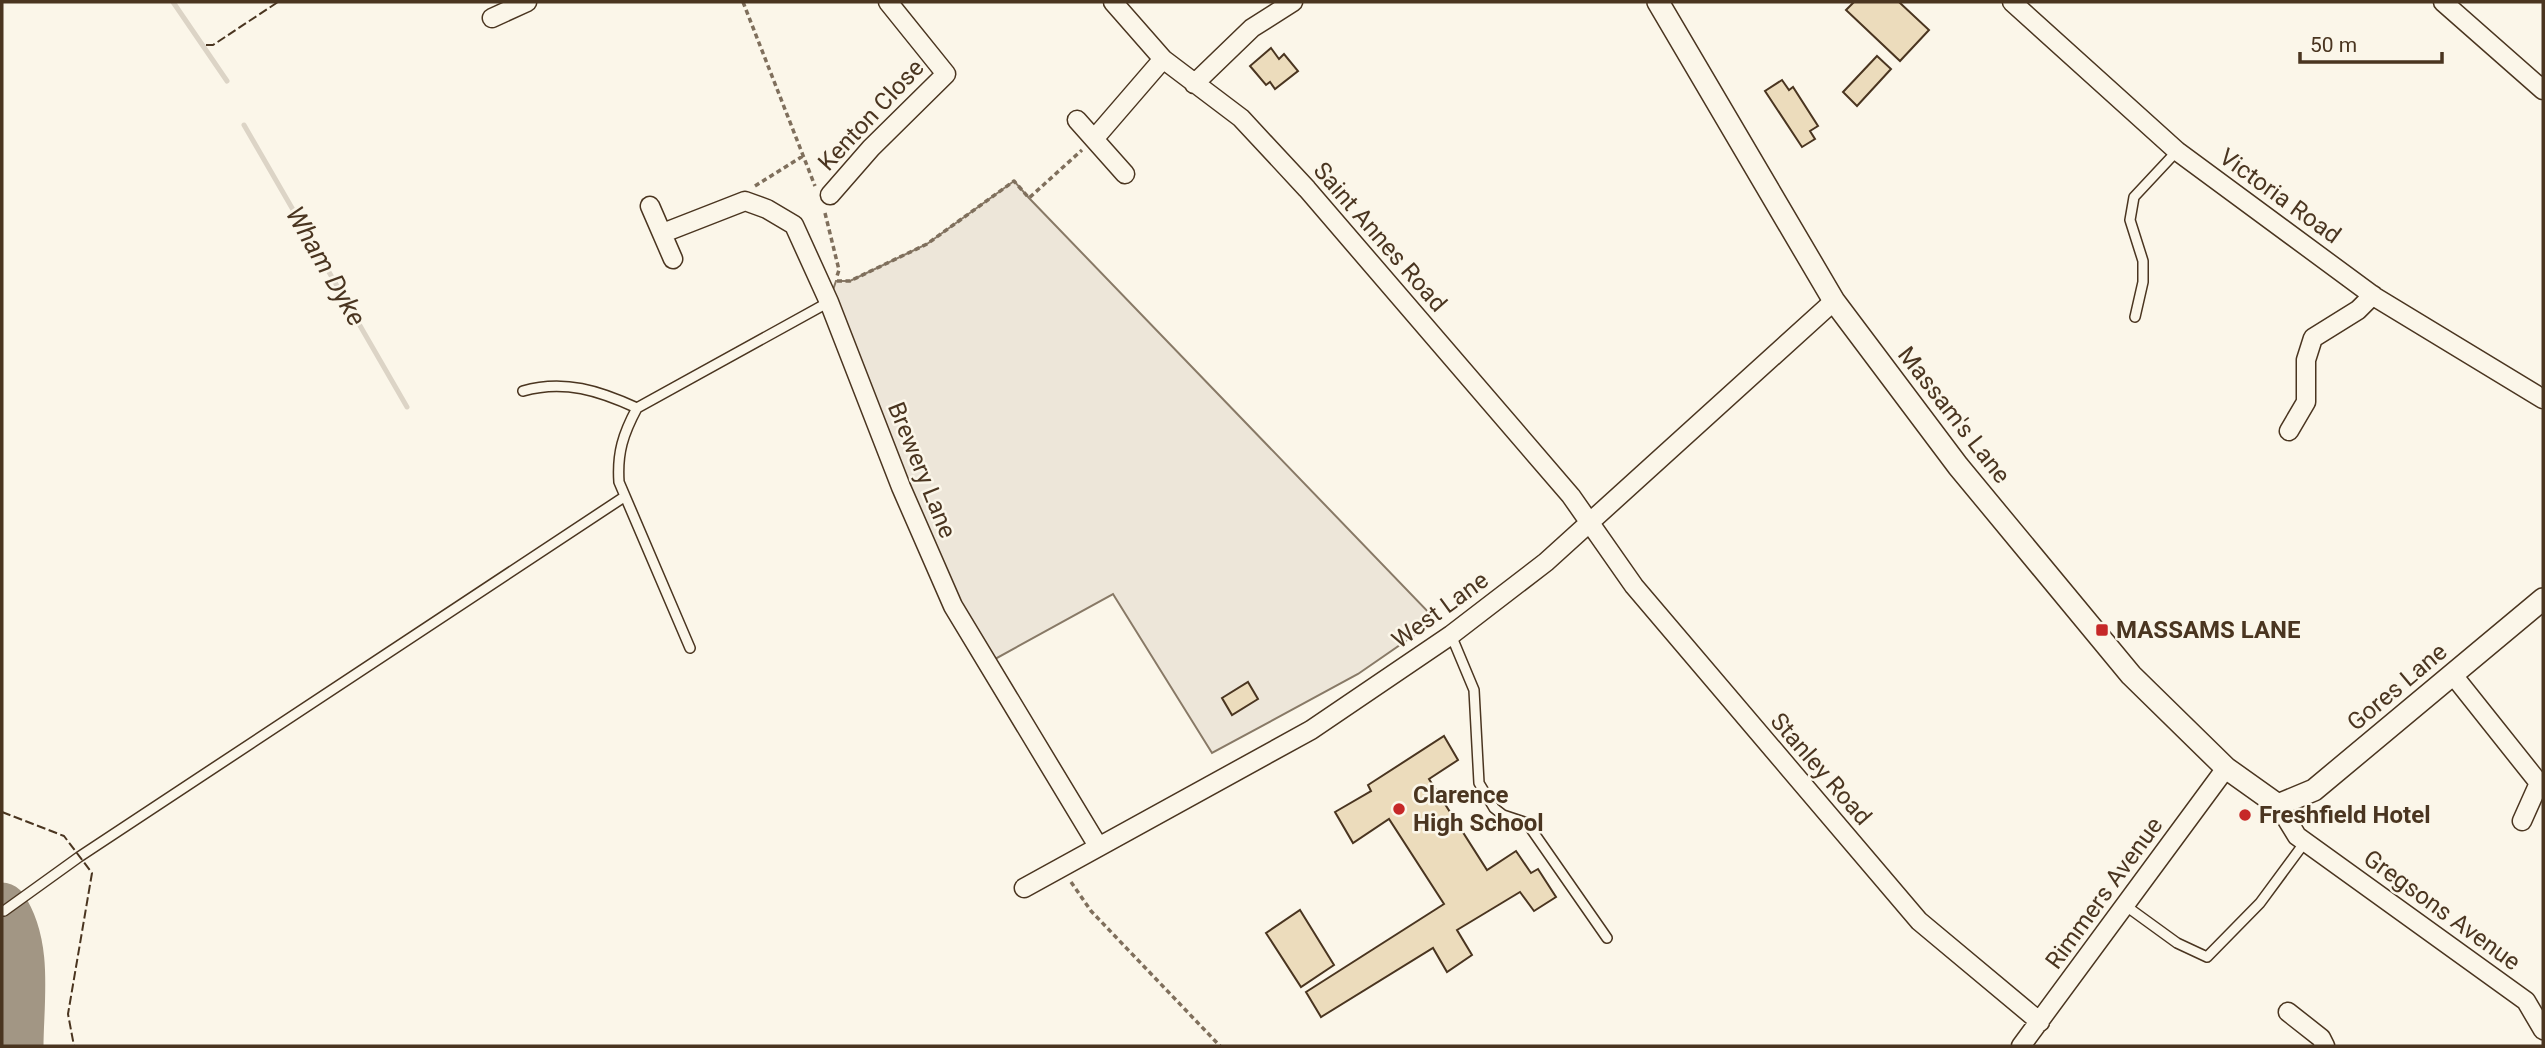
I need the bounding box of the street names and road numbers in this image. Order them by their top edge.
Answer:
street label: Kenton Close [813,54,929,176]
street label: Victoria Road [2214,143,2346,249]
street label: Saint Annes Road [1308,157,1452,317]
street label: Massam's Lane [1892,341,2016,489]
street label: Brewery Lane [882,398,962,542]
street label: West Lane [1387,566,1493,654]
street label: Gores Lane [2342,637,2452,737]
street label: Stanley Road [1765,707,1877,831]
street label: Rimmers Avenue [2040,812,2168,974]
street label: Gregsons Avenue [2358,844,2526,976]

